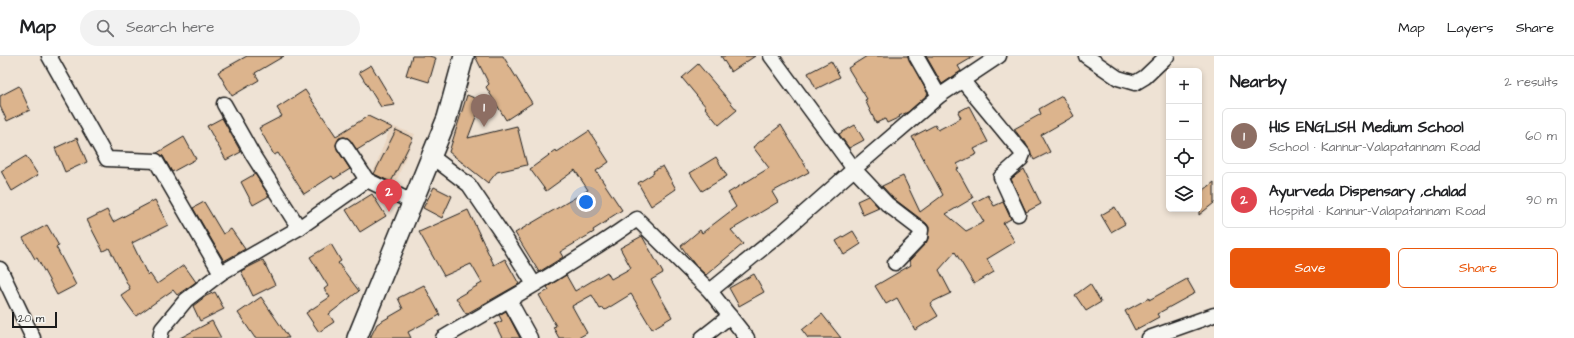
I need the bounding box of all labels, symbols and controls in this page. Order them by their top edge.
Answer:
search box [80,10,360,46]
text: Map [20,14,56,41]
icon: search [94,17,116,39]
text: Search here [126,17,215,38]
text: Map [1398,18,1425,38]
text: Layers [1447,18,1494,38]
text: Share [1516,18,1554,38]
map controls [1166,68,1202,212]
button: + [1166,68,1202,104]
text: Nearby [1230,70,1287,94]
text: 2 results [1504,73,1558,91]
pin: 1 [471,94,497,127]
button: − [1166,104,1202,140]
text: HIS ENGLISH Medium School [1269,117,1464,138]
text: 1 [1243,127,1245,145]
text: 60 m [1525,127,1557,145]
text: School · Kannur-Valapatannam Road [1269,138,1480,156]
button: locate [1166,140,1202,176]
button: layers [1166,176,1202,212]
pin: 2 [376,179,402,212]
text: Ayurveda Dispensary ,chalad [1269,181,1466,202]
text: 2 [1240,191,1248,209]
text: 90 m [1526,191,1557,209]
your location [576,192,596,212]
text: Hospital · Kannur-Valapatannam Road [1269,202,1485,220]
button: Save [1230,248,1390,288]
button: Share [1398,248,1558,288]
scale bar [12,310,57,329]
text: 20 m [18,311,44,326]

